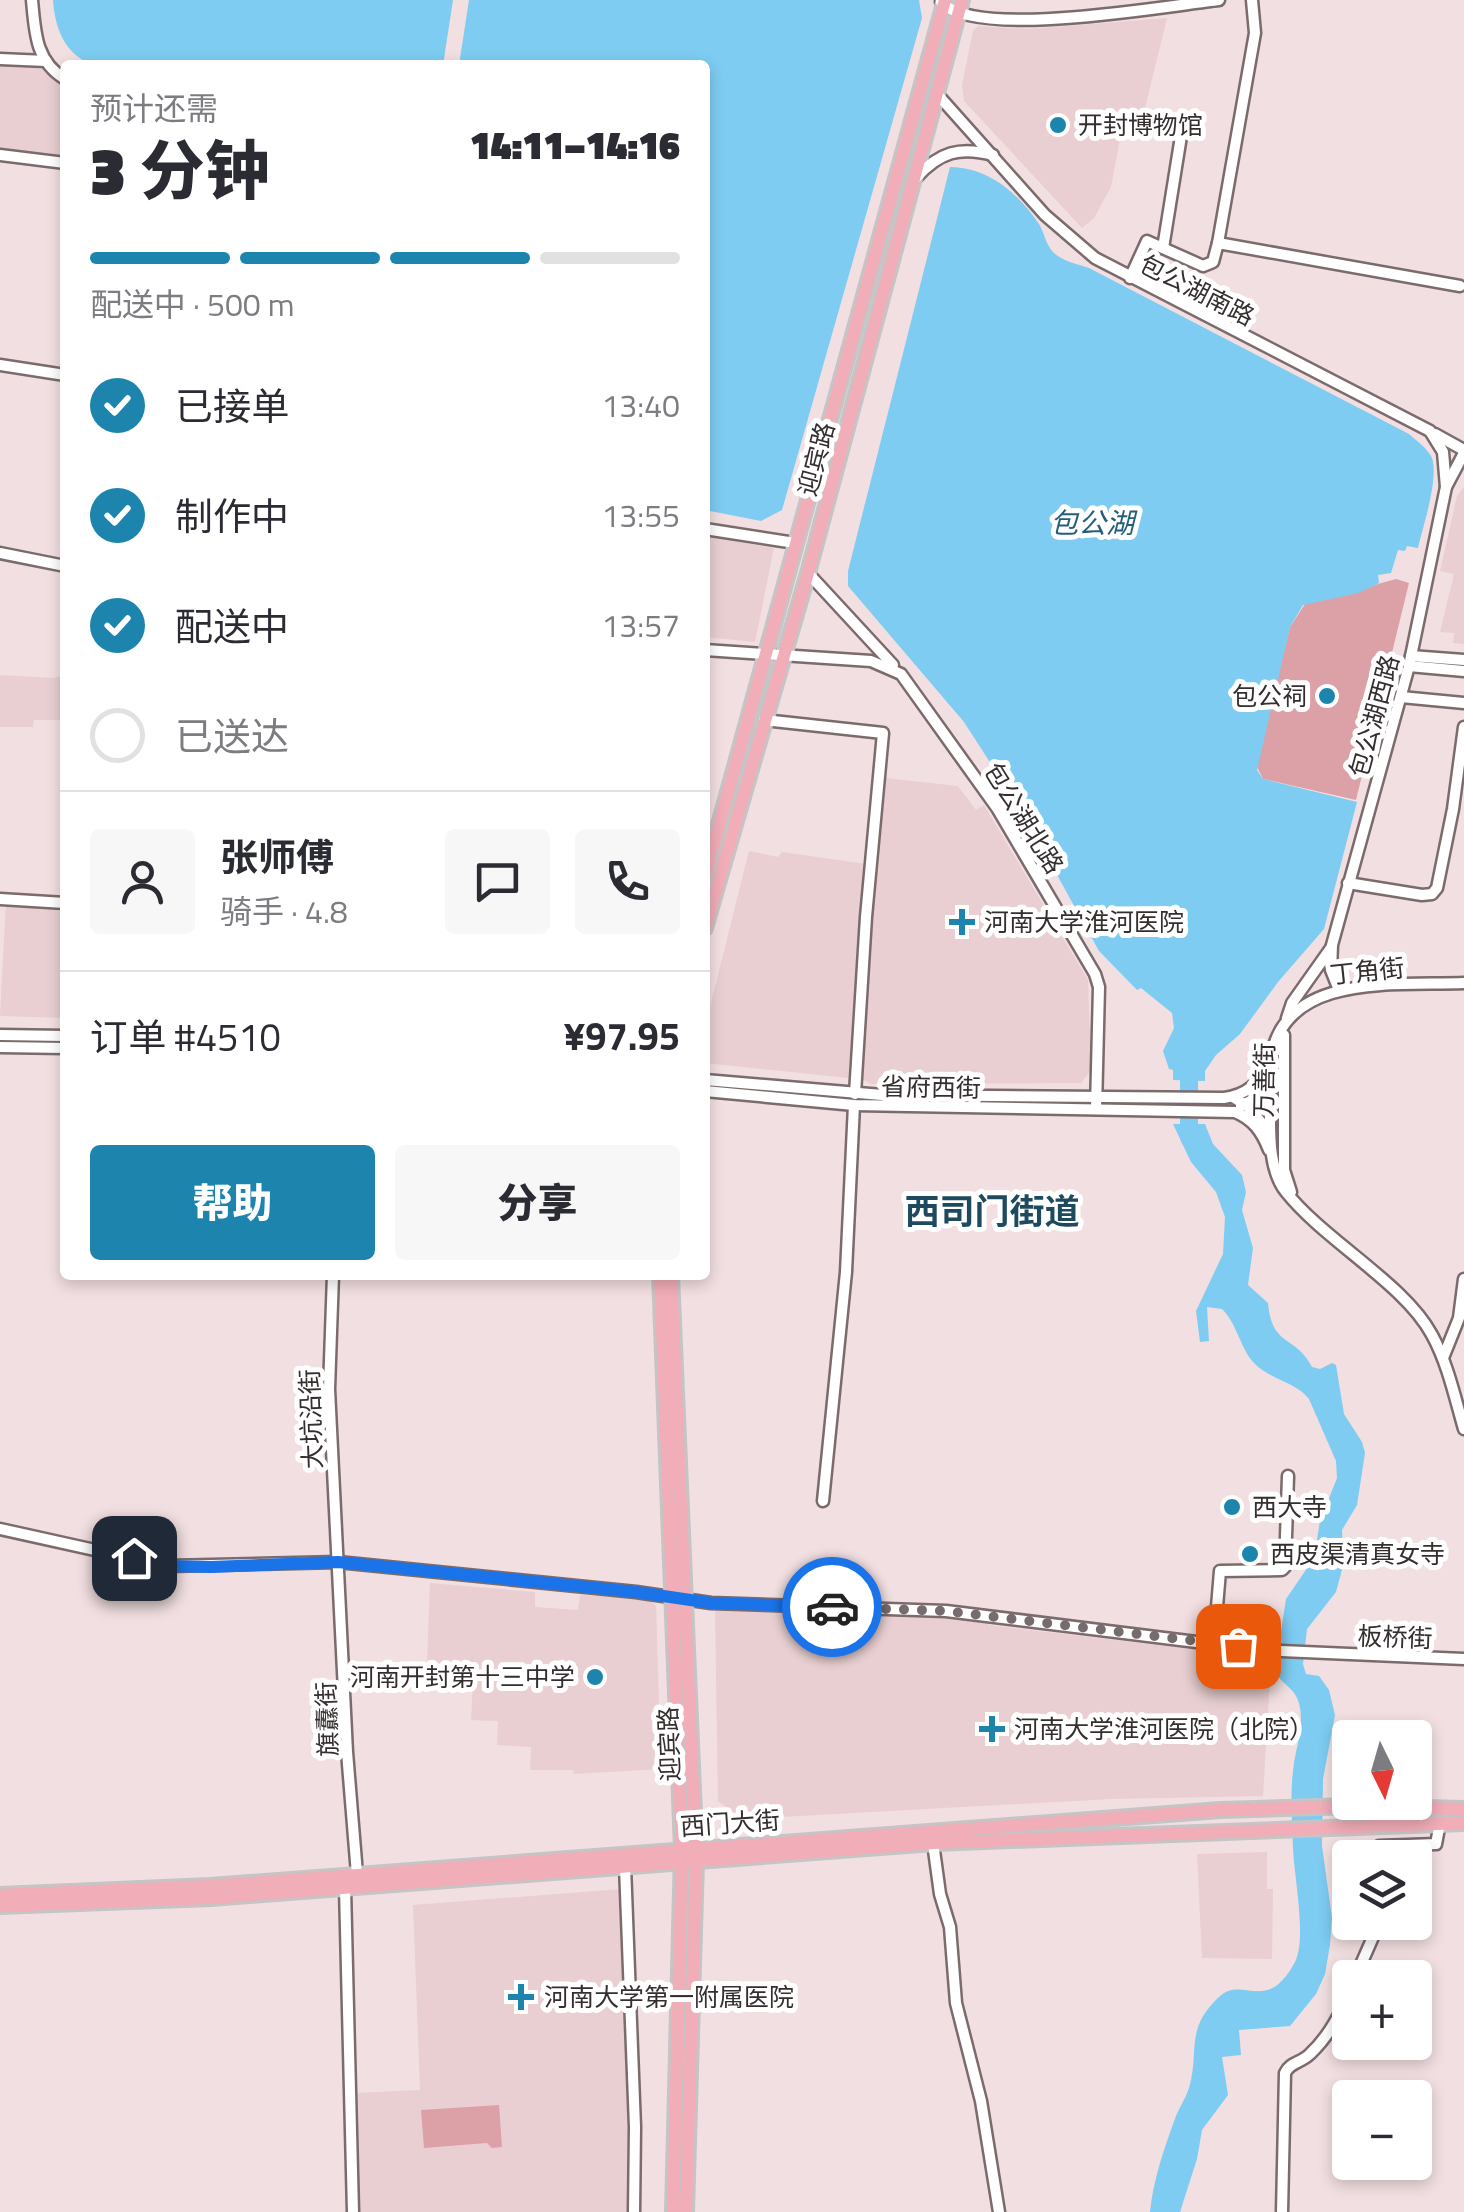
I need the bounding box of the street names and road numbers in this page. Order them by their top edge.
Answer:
street label: 包公湖南路 [1133,245,1261,335]
street label: 迎宾路 [788,418,844,500]
street label: 包公湖西路 [1339,651,1409,781]
street label: 包公湖北路 [975,755,1073,881]
street label: 丁角街 [1328,948,1406,994]
street label: 万善街 [1244,1042,1284,1118]
street label: 省府西街 [881,1067,981,1107]
street label: 大坑沿街 [290,1368,332,1470]
street label: 板桥街 [1357,1617,1433,1657]
street label: 旗纛街 [307,1681,347,1757]
street label: 迎宾路 [649,1706,689,1782]
street label: 西门大街 [679,1801,781,1845]

